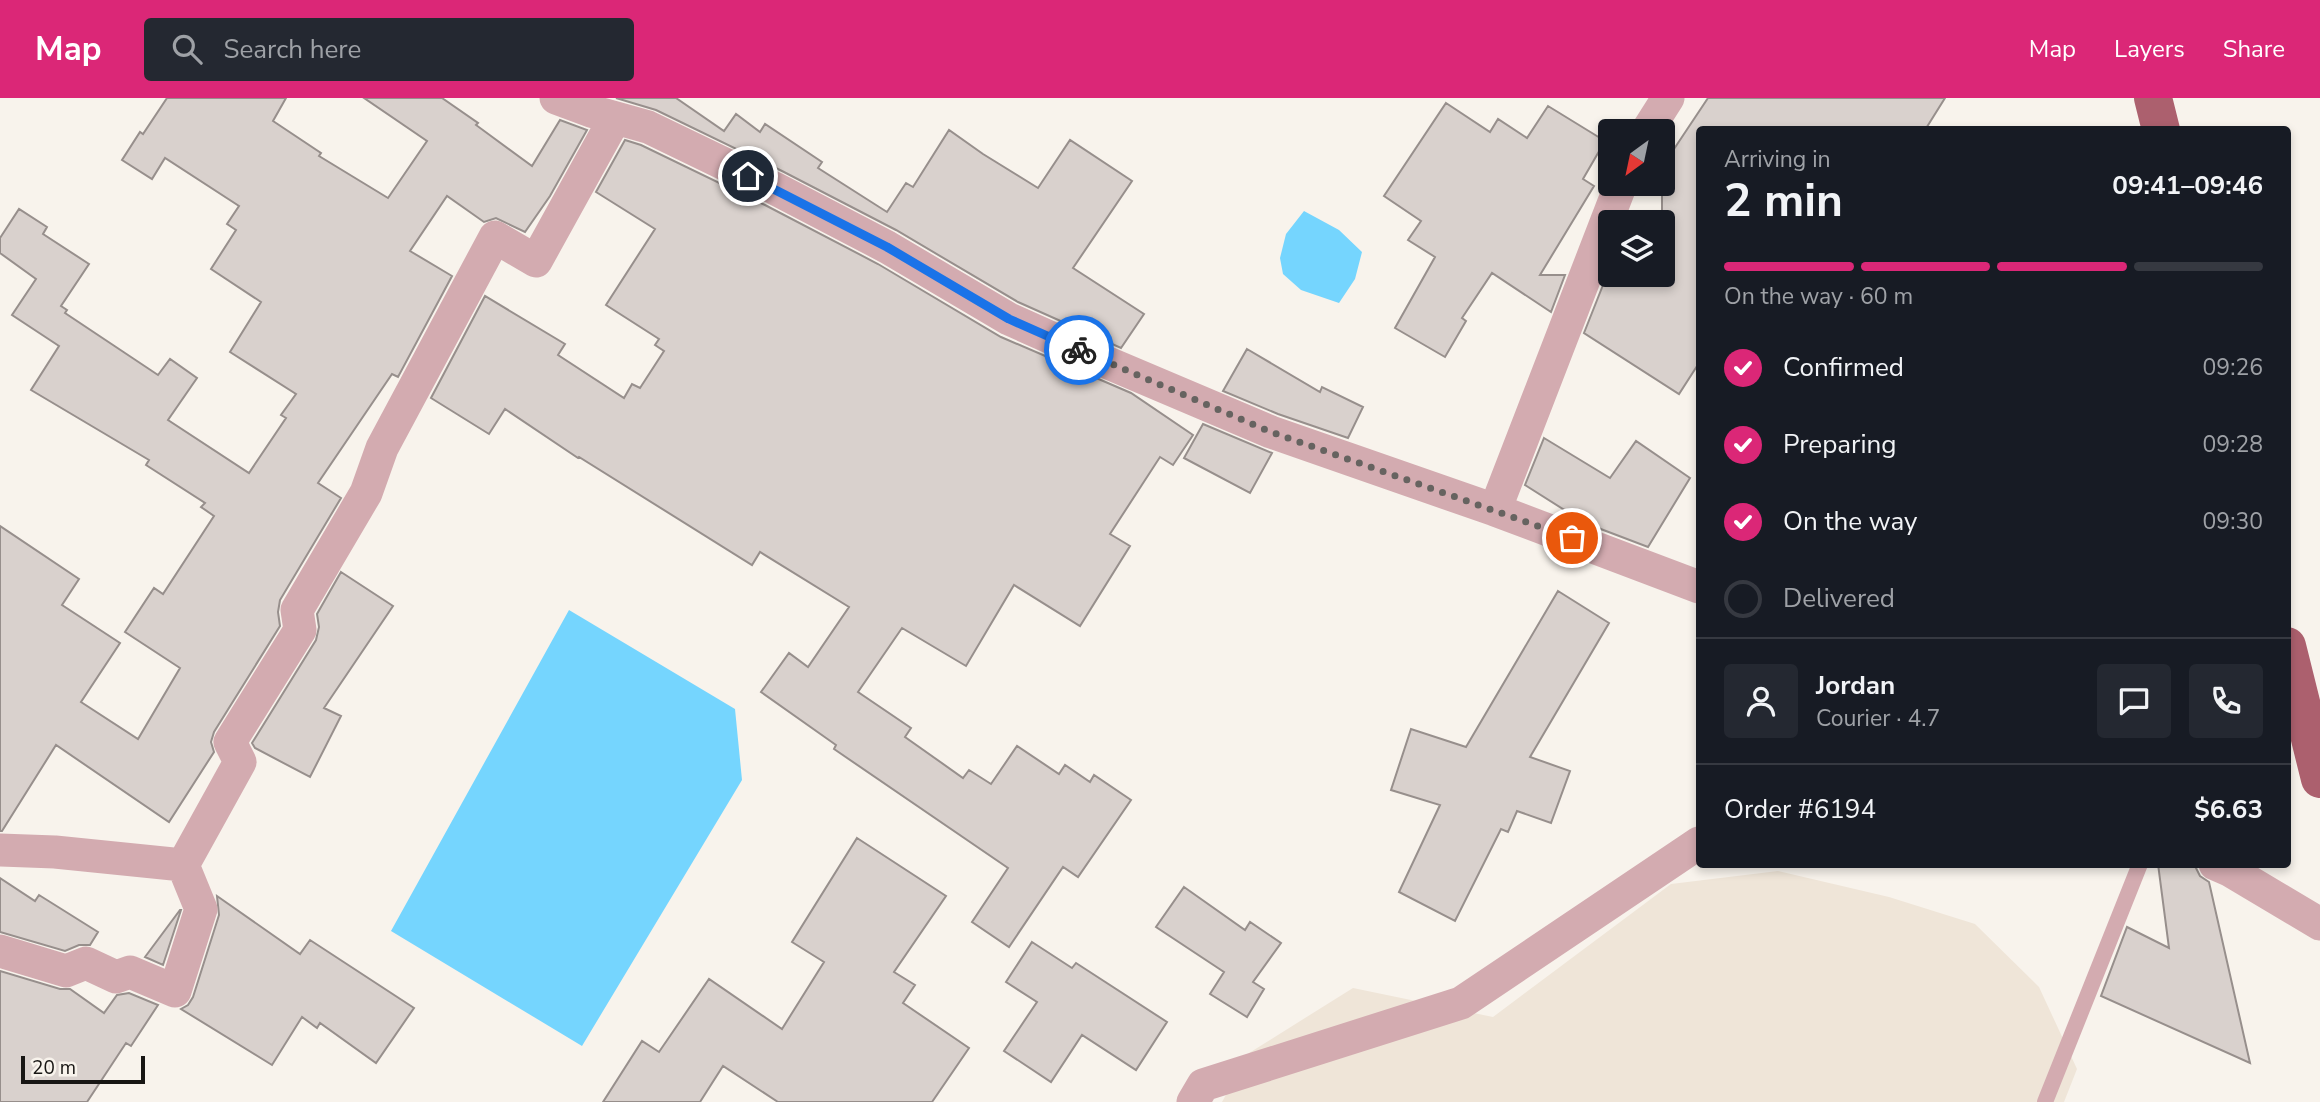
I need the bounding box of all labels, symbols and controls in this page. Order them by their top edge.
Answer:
search box [144,18,634,81]
text: Map [35,27,102,72]
icon: search [168,30,206,68]
text: Search here [224,32,361,67]
text: Map [2029,33,2076,65]
text: Layers [2114,33,2185,65]
text: Share [2223,33,2285,65]
north arrow [1598,119,1675,196]
map controls [1598,119,1675,287]
text: Arriving in [1724,144,1831,175]
pin [718,146,778,206]
icon: home [729,157,767,195]
text: 09:41–09:46 [2112,168,2263,203]
text: 2 min [1724,169,1843,232]
button: layers [1598,210,1675,287]
text: On the way · 60 m [1724,281,1913,312]
courier [1044,315,1114,385]
icon: bike [1060,331,1098,369]
icon: check [1724,349,1762,387]
text: Confirmed [1783,350,1904,385]
text: 09:26 [2203,352,2263,383]
icon: check [1724,426,1762,464]
text: Preparing [1783,427,1896,462]
text: 09:28 [2203,429,2263,460]
icon: check [1724,503,1762,541]
text: On the way [1783,504,1917,539]
text: 09:30 [2203,506,2263,537]
pin [1542,508,1602,568]
icon: bag [1553,519,1591,557]
text: Delivered [1783,581,1895,616]
button: person [1724,664,1798,738]
button: chat [2097,664,2171,738]
button: phone [2189,664,2263,738]
text: Jordan [1816,668,1895,703]
text: Courier · 4.7 [1816,703,1940,734]
text: Order #6194 [1724,792,1876,827]
text: $6.63 [2194,792,2263,827]
scale bar [21,1053,145,1085]
text: 20 m [32,1055,76,1081]

